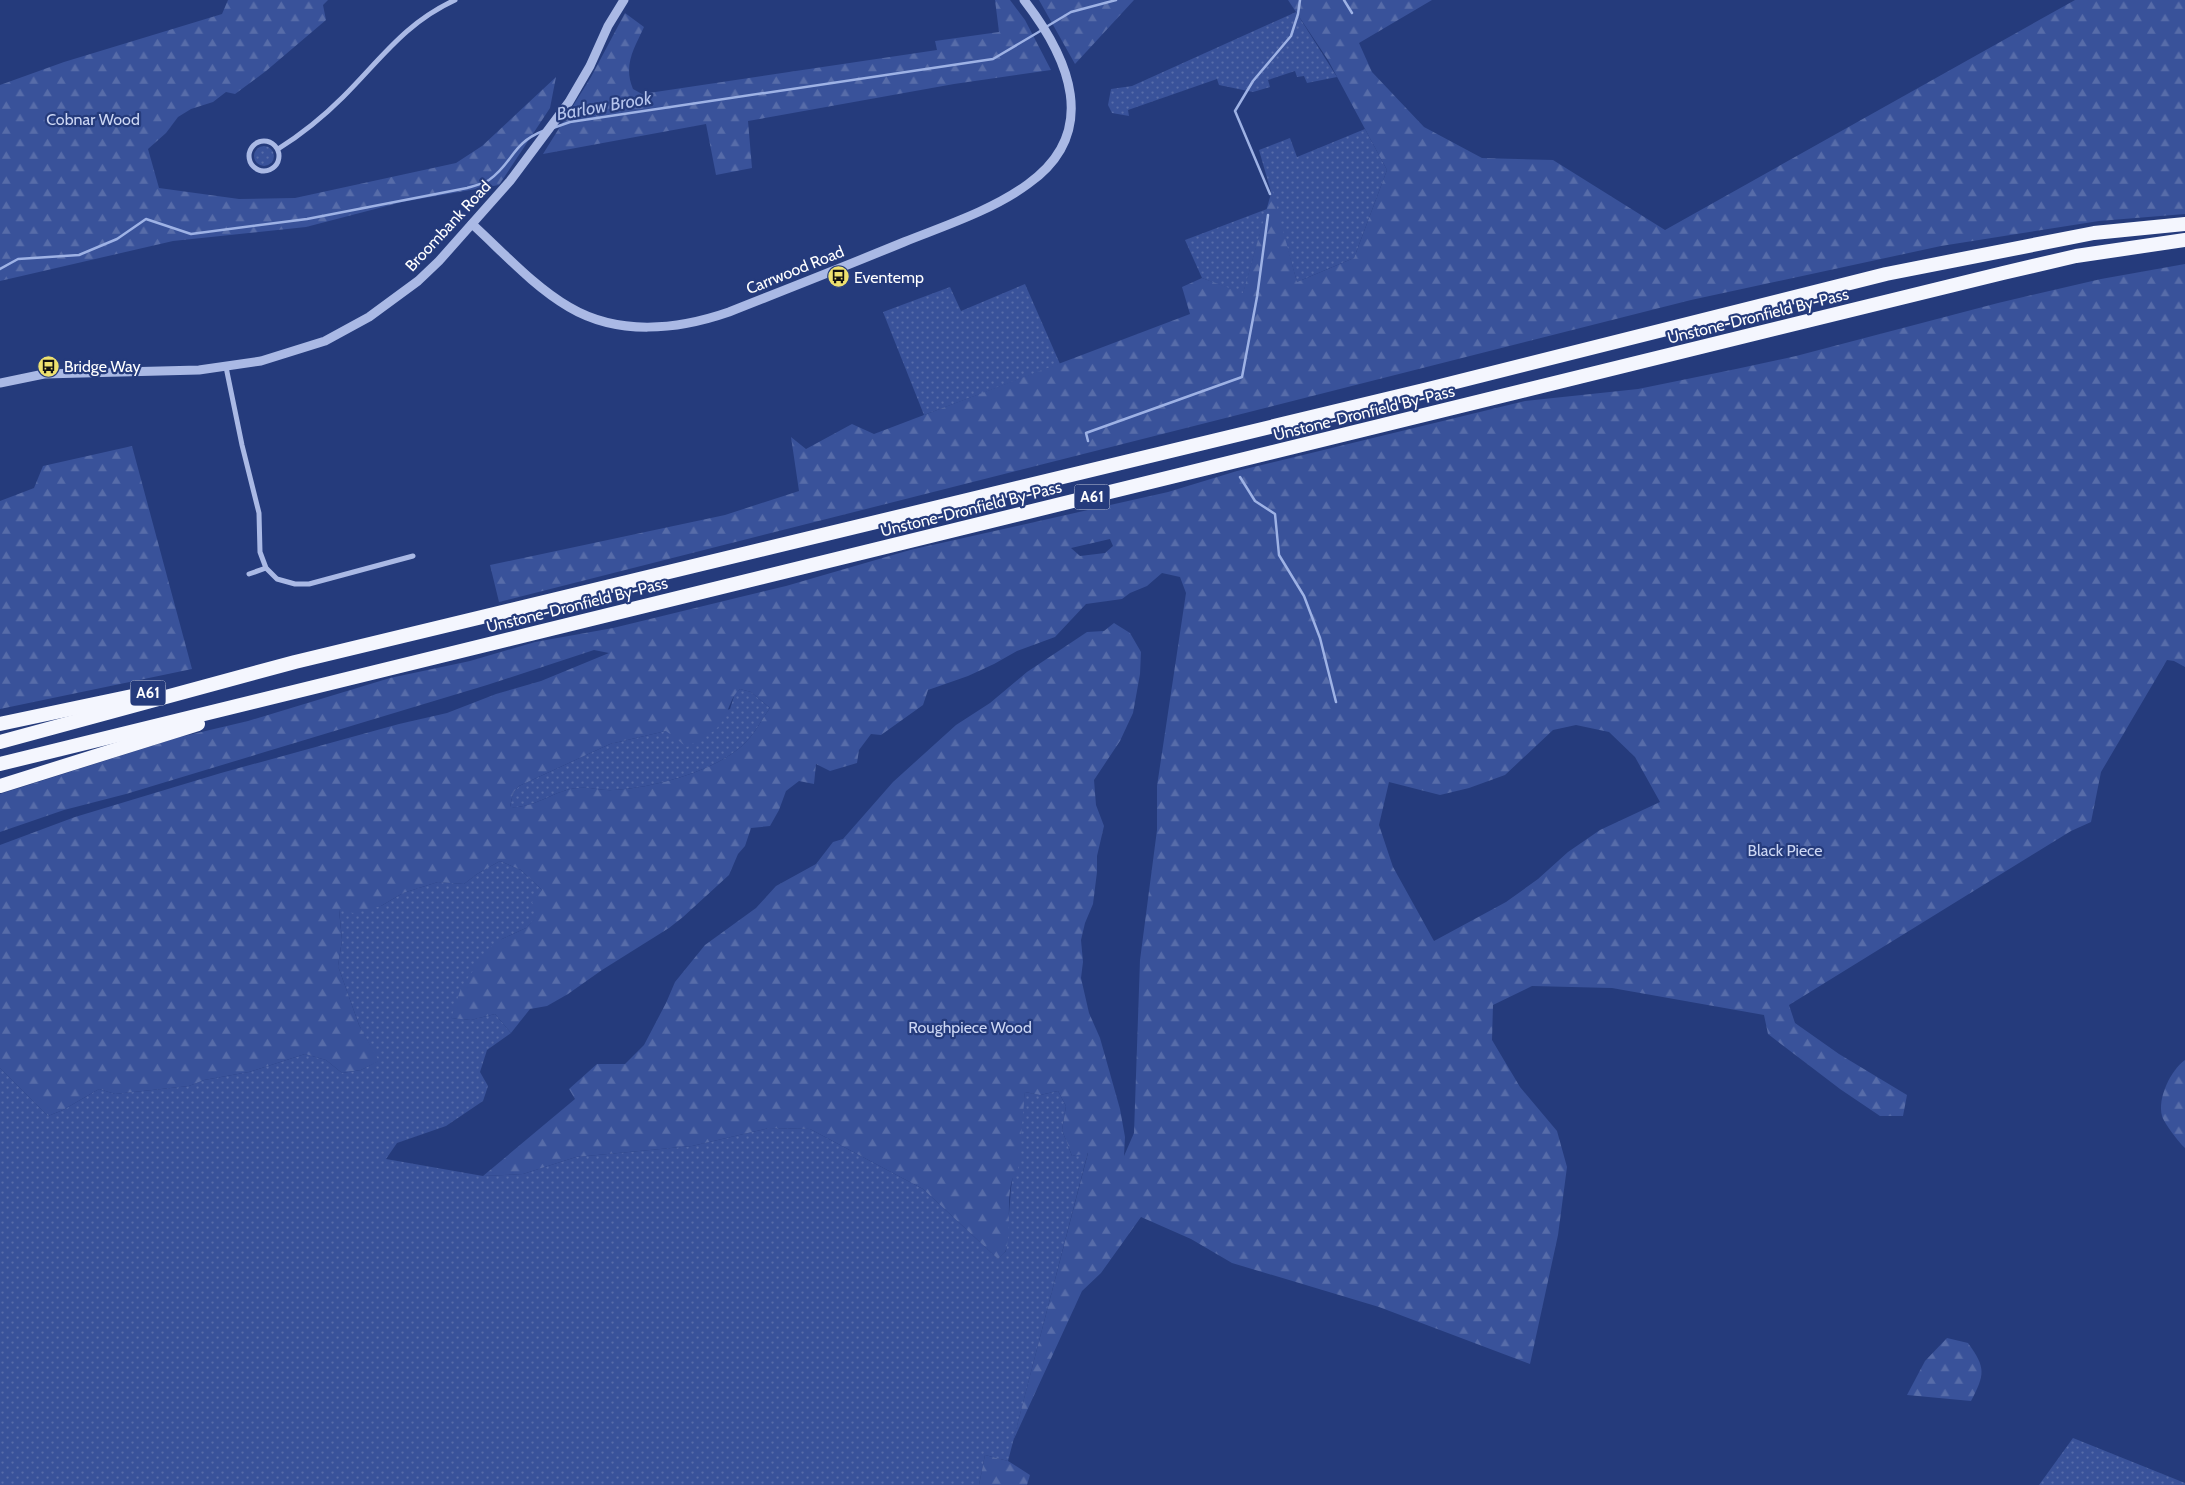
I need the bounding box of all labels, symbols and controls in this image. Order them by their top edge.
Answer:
water label: Barlow Brook [555,87,654,125]
park label: Cobnar Wood [46,110,140,129]
street label: Broombank Road [401,177,495,275]
street label: Carrwood Road [743,242,847,298]
bus stop icon: Eventemp [826,265,850,289]
place label: Eventemp [854,268,924,287]
street label: Unstone-Dronfield By-Pass [1665,284,1851,348]
bus stop icon: Bridge Way [36,354,60,378]
place label: Bridge Way [64,357,140,376]
street label: Unstone-Dronfield By-Pass [1271,381,1457,445]
street label: Unstone-Dronfield By-Pass [878,477,1064,541]
road number: A61 [1074,484,1110,510]
street label: Unstone-Dronfield By-Pass [484,573,670,637]
road number: A61 [130,680,166,706]
park label: Black Piece [1748,841,1822,860]
park label: Roughpiece Wood [908,1018,1032,1037]

